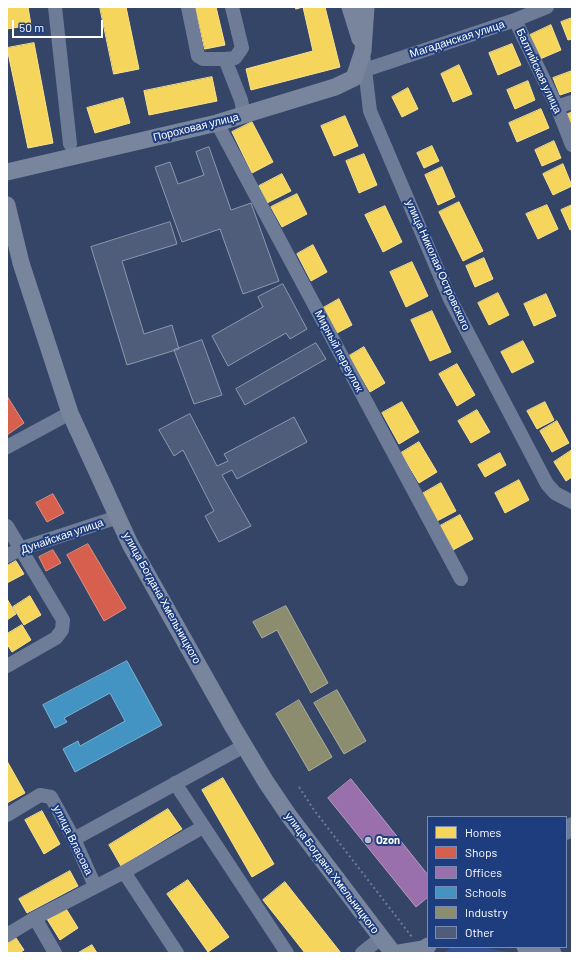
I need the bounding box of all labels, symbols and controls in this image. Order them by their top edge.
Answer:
scale bar [14,12,105,38]
street label: Магаданская улица [408,17,506,61]
text: 50 m [19,20,44,34]
street label: Балтийская улица [514,26,564,116]
street label: Пороховая улица [152,110,240,144]
street label: улица Николая Островского [403,198,473,332]
street label: Мирный переулок [312,308,366,394]
street label: Дунайская улица [19,516,105,556]
street label: улица Богдана Хмельницкого [120,530,204,666]
street label: улица Власова [50,803,96,877]
street label: улица Богдана Хмельницкого [282,810,382,936]
legend [427,816,567,948]
text: Homes [465,825,501,839]
place label: Ozon [376,833,400,847]
marker: Ozon [363,835,373,845]
text: Shops [465,845,497,859]
text: Offices [465,865,502,879]
text: Schools [465,885,506,899]
text: Industry [465,905,508,919]
text: Other [465,925,494,939]

